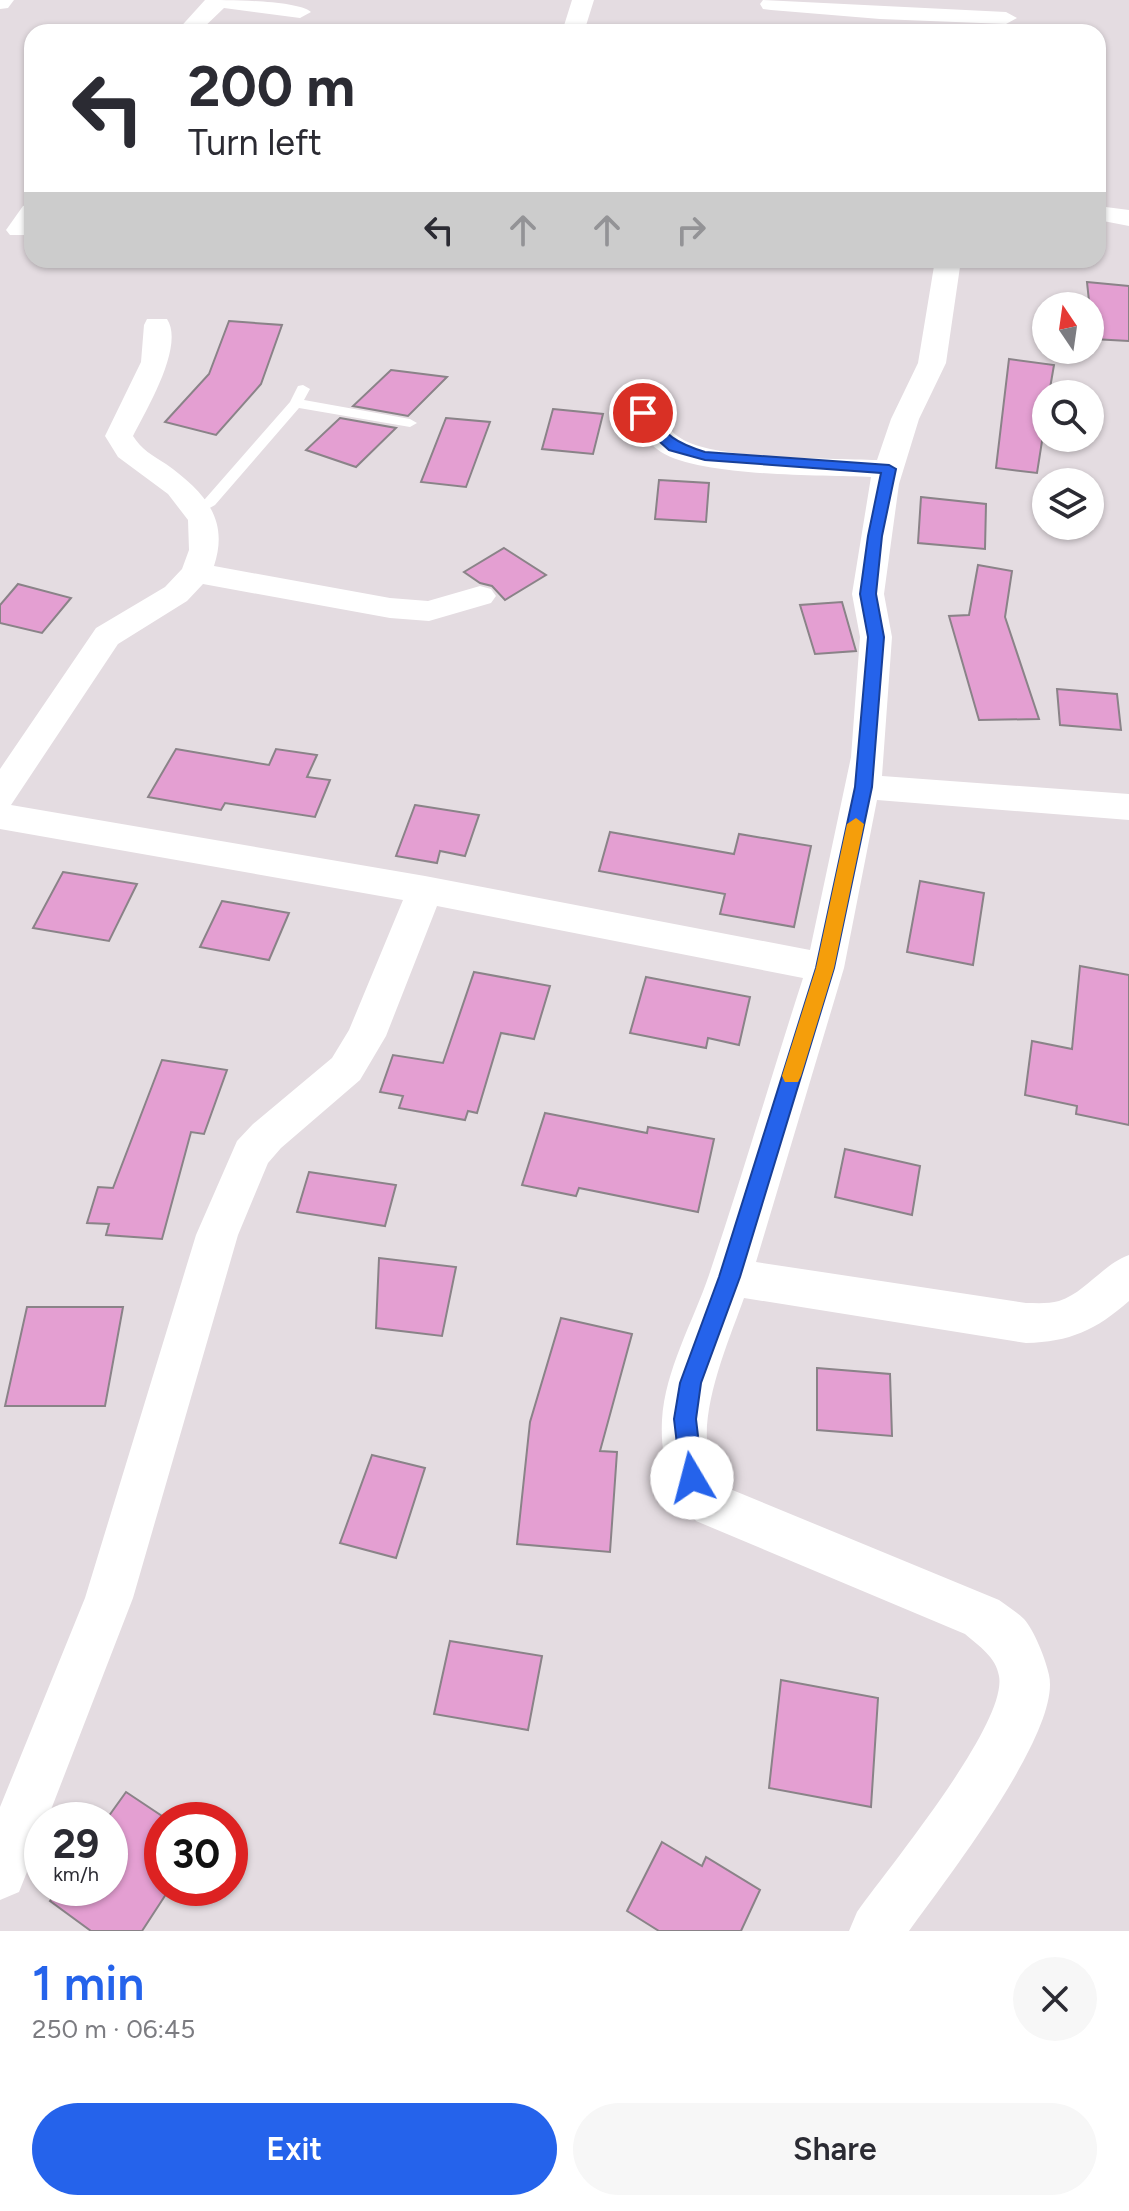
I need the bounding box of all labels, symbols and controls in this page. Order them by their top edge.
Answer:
text: 200 m [188,53,355,120]
icon: left [56,56,160,160]
text: Turn left [188,121,322,164]
icon: left [417,208,461,252]
icon: ahead [501,208,545,252]
icon: ahead [585,208,629,252]
icon: right [669,208,713,252]
north arrow [1032,292,1104,364]
map controls [1032,292,1104,540]
pin [609,379,677,447]
button: search [1032,380,1104,452]
icon: arrive [621,391,665,435]
button: layers [1032,468,1104,540]
position arrow [650,1436,734,1520]
speed limit sign: 30 [144,1802,248,1906]
text: 29 [53,1820,99,1868]
text: km/h [53,1862,99,1886]
text: 1 min [32,1954,144,2012]
button: close [1013,1957,1097,2041]
text: 250 m · 06:45 [32,2013,195,2045]
button: Exit [32,2103,557,2195]
button: Share [573,2103,1097,2195]

